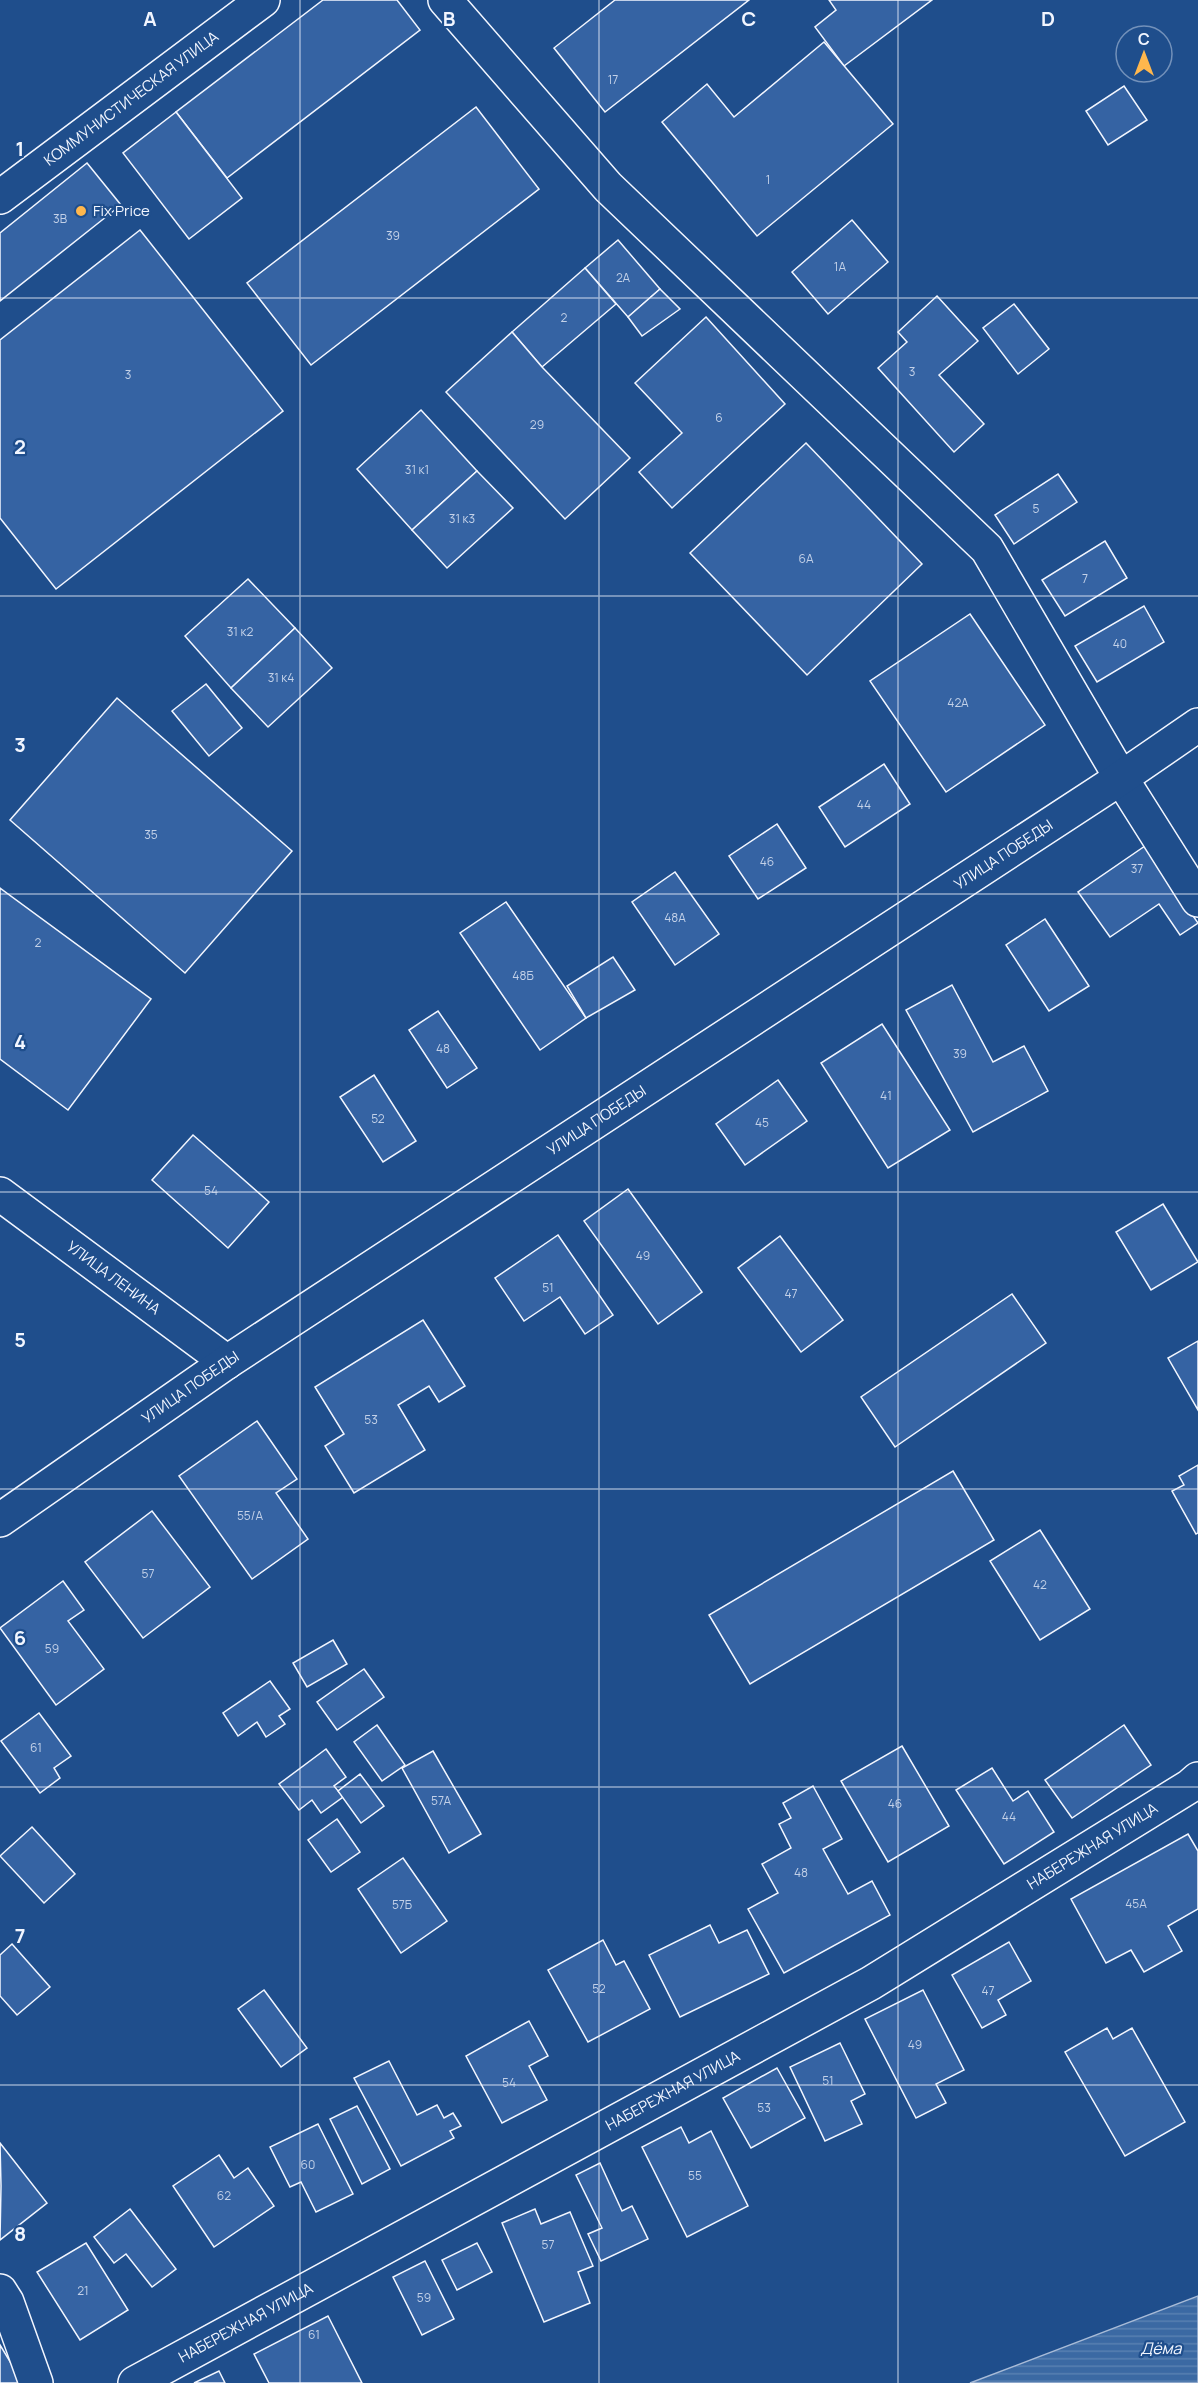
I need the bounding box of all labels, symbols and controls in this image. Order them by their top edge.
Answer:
text: A [143,5,157,32]
text: B [443,5,456,32]
text: C [742,5,756,32]
text: D [1041,5,1055,32]
north arrow [1114,24,1174,84]
street label: КОММУНИСТИЧЕСКАЯ УЛИЦА [39,26,223,171]
text: С [1138,28,1150,50]
house number: 17 [608,71,618,88]
text: 1 [16,135,24,162]
house number: 1 [766,171,770,188]
place label: Fix Price [93,200,150,221]
marker: Fix Price [74,204,88,218]
house number: 3В [53,210,67,227]
house number: 39 [386,227,400,244]
house number: 1А [834,258,847,275]
house number: 2А [616,269,630,286]
house number: 2 [561,309,568,326]
house number: 3 [909,363,915,380]
house number: 3 [125,366,131,383]
house number: 6 [715,409,723,426]
house number: 29 [530,416,544,433]
text: 2 [14,433,26,460]
house number: 31 к1 [405,461,429,478]
house number: 5 [1033,500,1040,517]
house number: 31 к3 [449,510,475,527]
house number: 6А [798,550,814,567]
house number: 7 [1082,570,1088,587]
house number: 31 к2 [227,623,253,640]
house number: 40 [1113,635,1127,652]
house number: 31 к4 [268,669,294,686]
house number: 42А [947,694,969,711]
text: 3 [14,731,26,758]
house number: 44 [857,796,871,813]
street label: УЛИЦА ПОБЕДЫ [950,814,1057,894]
house number: 35 [144,826,158,843]
house number: 46 [760,853,774,870]
house number: 37 [1131,860,1143,877]
house number: 48А [664,909,686,926]
house number: 2 [35,934,42,951]
house number: 48Б [512,967,534,984]
text: 4 [14,1028,26,1055]
house number: 48 [436,1040,450,1057]
house number: 39 [953,1045,967,1062]
street label: УЛИЦА ПОБЕДЫ [543,1080,650,1160]
house number: 41 [880,1087,892,1104]
house number: 52 [371,1110,385,1127]
house number: 45 [755,1114,769,1131]
house number: 54 [204,1182,218,1199]
street label: УЛИЦА ЛЕНИНА [62,1236,165,1319]
house number: 49 [636,1247,650,1264]
house number: 51 [542,1279,554,1296]
house number: 47 [784,1285,798,1302]
text: 5 [14,1326,26,1353]
street label: УЛИЦА ПОБЕДЫ [137,1346,243,1428]
house number: 53 [364,1411,378,1428]
house number: 55/А [237,1507,263,1524]
house number: 57 [142,1565,154,1582]
house number: 42 [1033,1576,1047,1593]
text: 6 [14,1624,26,1651]
house number: 59 [45,1640,59,1657]
house number: 61 [30,1739,42,1756]
house number: 57А [431,1792,451,1809]
house number: 46 [888,1795,902,1812]
street label: НАБЕРЕЖНАЯ УЛИЦА [1023,1797,1162,1894]
house number: 44 [1002,1808,1016,1825]
house number: 48 [794,1864,808,1881]
house number: 45А [1125,1895,1147,1912]
house number: 57Б [392,1896,412,1913]
text: 7 [15,1922,25,1949]
house number: 52 [592,1980,606,1997]
house number: 47 [981,1982,995,1999]
house number: 49 [908,2036,922,2053]
street label: НАБЕРЕЖНАЯ УЛИЦА [602,2045,744,2135]
house number: 51 [822,2072,834,2089]
house number: 54 [502,2074,516,2091]
house number: 53 [757,2099,771,2116]
house number: 60 [301,2156,315,2173]
house number: 55 [688,2167,702,2184]
house number: 62 [217,2187,231,2204]
text: 8 [14,2220,26,2247]
house number: 57 [542,2236,554,2253]
street label: НАБЕРЕЖНАЯ УЛИЦА [175,2277,317,2367]
house number: 21 [77,2282,89,2299]
house number: 59 [417,2289,431,2306]
house number: 61 [308,2326,320,2343]
water label: Дёма [1141,2337,1183,2359]

